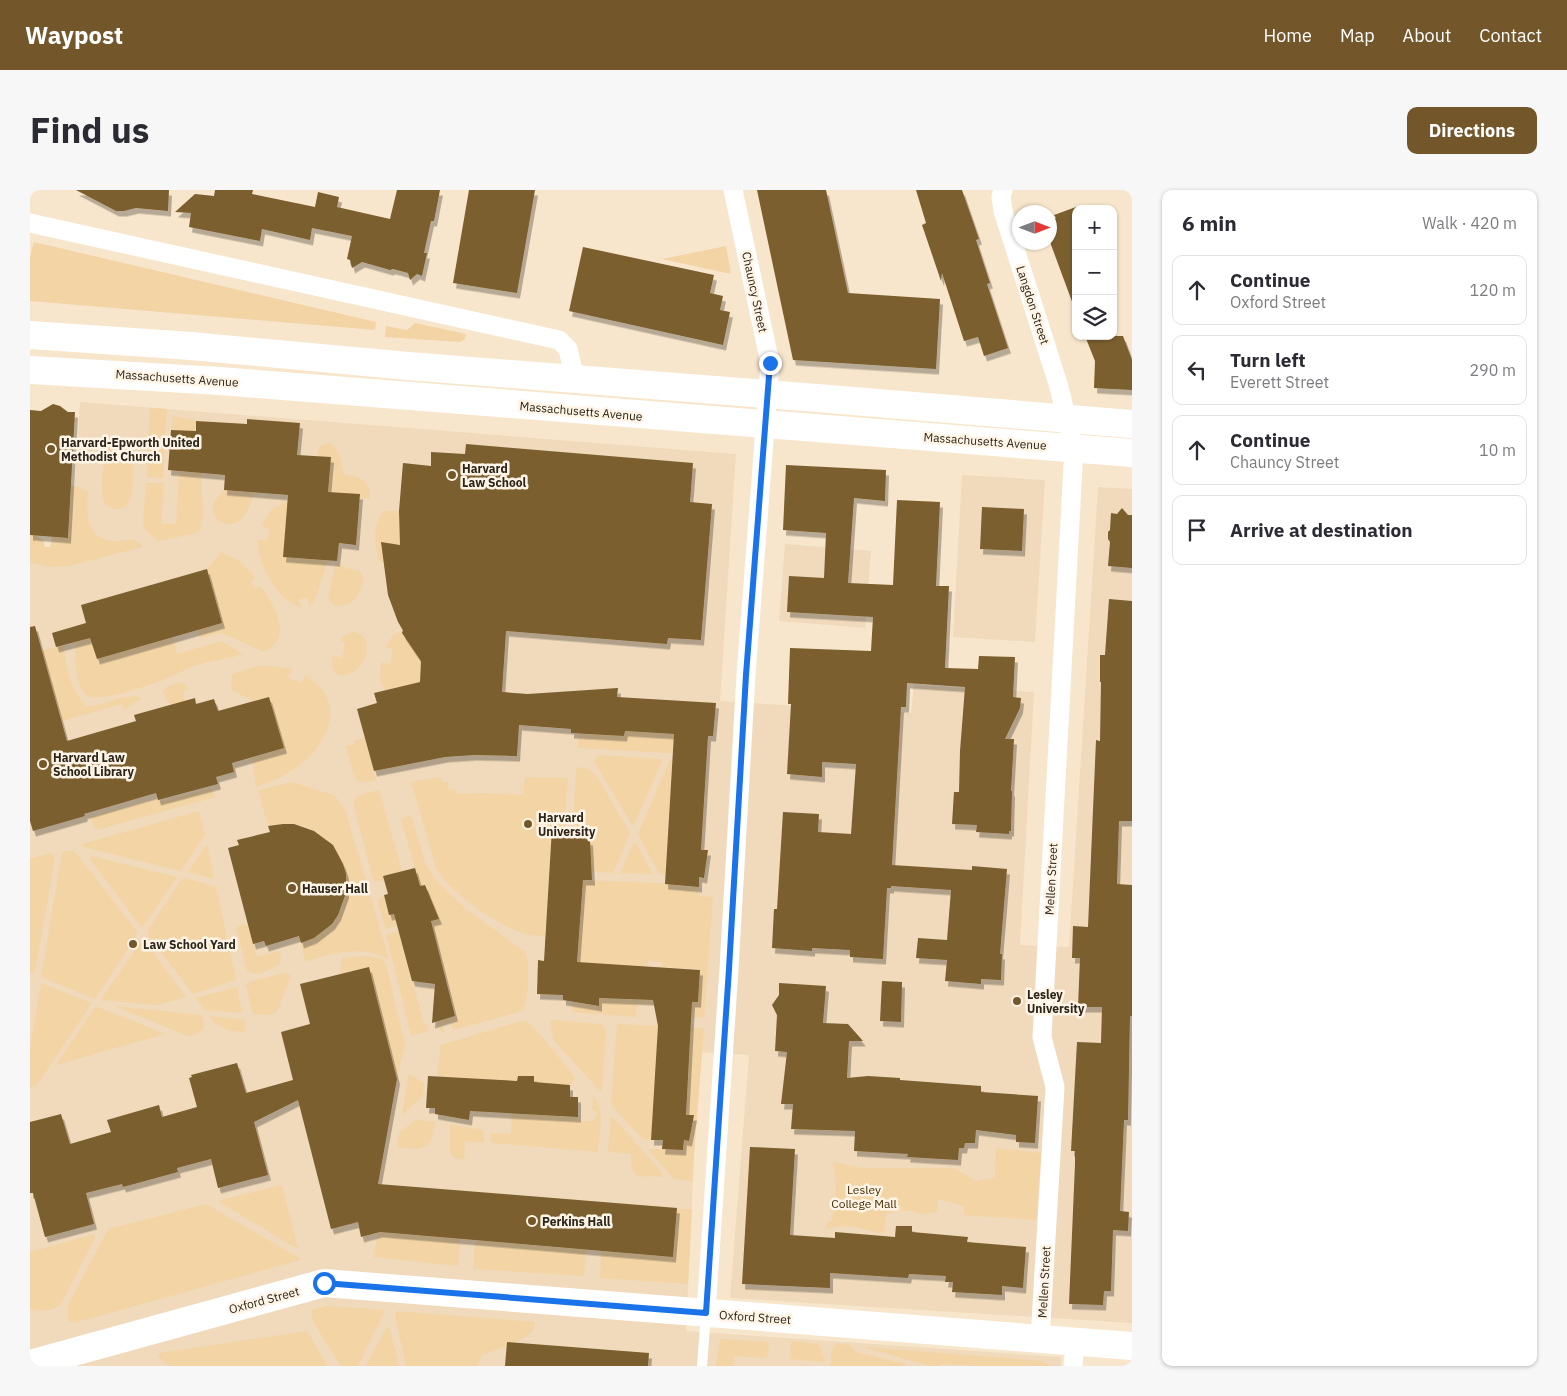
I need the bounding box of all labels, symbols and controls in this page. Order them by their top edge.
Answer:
text: Waypost [25,19,123,51]
text: Home [1264,24,1312,47]
text: Map [1340,24,1375,47]
text: About [1403,24,1451,47]
text: Contact [1479,24,1542,47]
text: Find us [30,107,149,153]
button: Directions [1407,107,1537,154]
north arrow [1012,205,1057,250]
map controls [1072,205,1117,340]
button: + [1072,205,1117,250]
text: 6 min [1182,209,1237,237]
text: Walk · 420 m [1422,213,1517,233]
street label: Chauncy Street [739,250,771,334]
button: − [1072,250,1117,295]
street label: Langdon Street [1013,264,1053,346]
text: Continue [1230,268,1310,292]
icon: ahead [1183,276,1211,304]
text: 120 m [1469,280,1516,300]
text: Oxford Street [1230,292,1326,312]
button: layers [1072,295,1117,340]
text: Turn left [1230,348,1306,372]
route end [759,352,782,375]
icon: left [1183,356,1211,384]
text: 290 m [1469,360,1516,380]
street label: Massachusetts Avenue [115,366,239,390]
text: Everett Street [1230,372,1329,392]
street label: Massachusetts Avenue [519,398,643,424]
text: Continue [1230,428,1310,452]
street label: Massachusetts Avenue [923,429,1047,453]
place label: Harvard-Epworth United Methodist Church [61,435,200,464]
icon: ahead [1183,436,1211,464]
text: 10 m [1479,440,1516,460]
marker: Harvard-Epworth United Methodist Church [45,443,57,455]
text: Chauncy Street [1230,452,1339,472]
place label: Harvard Law School [462,461,526,490]
marker: Harvard Law School [446,469,458,481]
icon: arrive [1183,516,1211,544]
text: Arrive at destination [1230,518,1413,542]
place label: Harvard Law School Library [53,750,134,779]
marker: Harvard Law School Library [37,758,49,770]
place label: Harvard University [538,810,596,839]
marker: Harvard University [522,818,534,830]
street label: Mellen Street [1042,843,1060,915]
place label: Hauser Hall [302,881,368,896]
marker: Hauser Hall [286,882,298,894]
place label: Law School Yard [143,937,236,952]
marker: Law School Yard [127,938,139,950]
place label: Lesley University [1027,987,1085,1016]
marker: Lesley University [1011,995,1023,1007]
park label: Lesley College Mall [831,1182,897,1211]
place label: Perkins Hall [542,1214,611,1229]
marker: Perkins Hall [526,1215,538,1227]
street label: Mellen Street [1035,1246,1053,1318]
route start [313,1272,336,1295]
street label: Oxford Street [227,1283,301,1317]
street label: Oxford Street [718,1307,792,1327]

